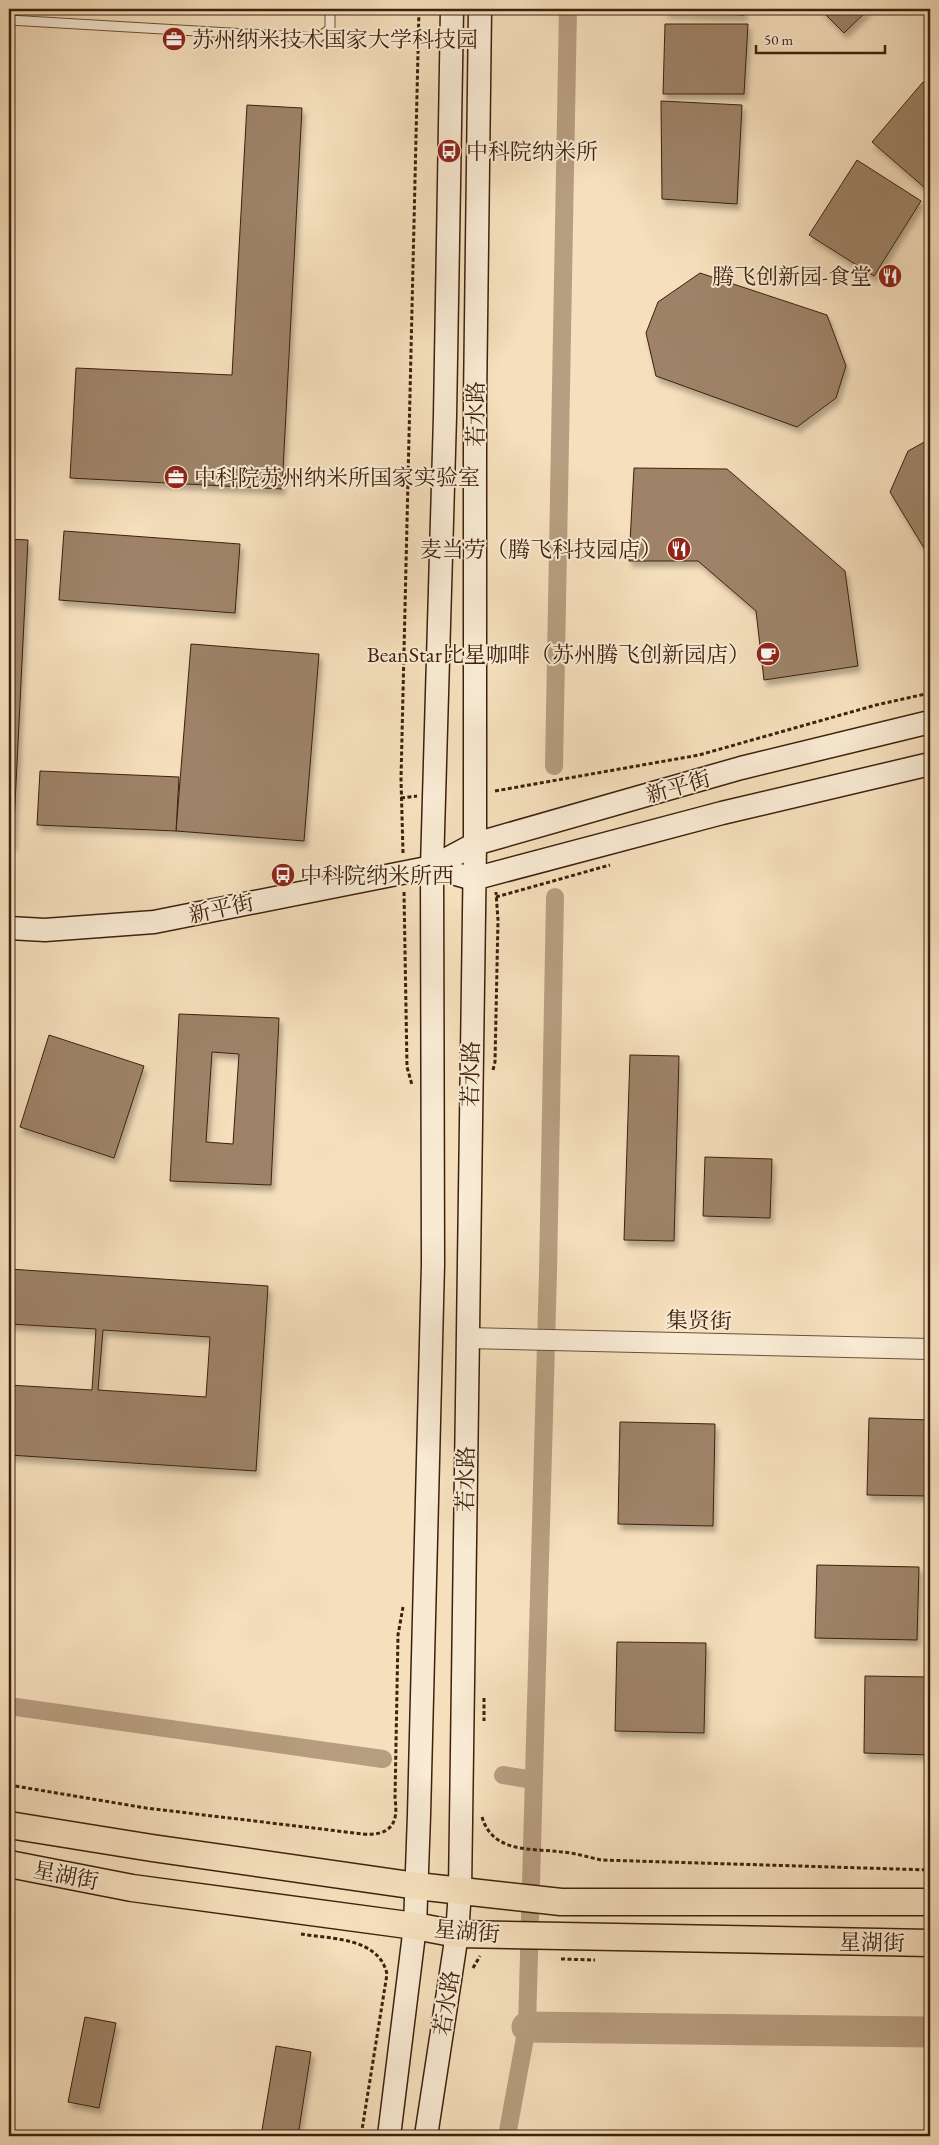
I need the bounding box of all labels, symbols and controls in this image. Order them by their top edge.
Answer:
scale bar [756,22,885,54]
place label: 苏州纳米技术国家大学科技园 [192,25,478,54]
office icon: 苏州纳米技术国家大学科技园 [161,26,187,52]
text: 50 m [764,30,793,49]
place label: 中科院纳米所 [466,137,598,166]
bus stop icon: 中科院纳米所 [436,138,462,164]
place label: 腾飞创新园-食堂 [712,262,872,291]
restaurant icon: 腾飞创新园-食堂 [877,263,903,289]
street label: 若水路 [461,381,490,447]
place label: 中科院苏州纳米所国家实验室 [194,463,480,492]
office icon: 中科院苏州纳米所国家实验室 [163,464,189,490]
place label: 麦当劳（腾飞科技园店） [420,535,662,564]
restaurant icon: 麦当劳（腾飞科技园店） [666,536,692,562]
place label: BeanStar比星咖啡（苏州腾飞创新园店） [367,640,750,669]
cafe icon: BeanStar比星咖啡（苏州腾飞创新园店） [755,641,781,667]
street label: 新平街 [642,763,714,810]
place label: 中科院纳米所西 [300,861,454,890]
bus stop icon: 中科院纳米所西 [270,862,296,888]
street label: 新平街 [186,887,256,930]
street label: 若水路 [455,1041,486,1107]
street label: 集贤街 [666,1305,732,1336]
street label: 若水路 [450,1446,481,1512]
street label: 星湖街 [31,1855,101,1896]
street label: 星湖街 [433,1914,501,1949]
street label: 星湖街 [839,1927,905,1958]
street label: 若水路 [427,1968,466,2038]

